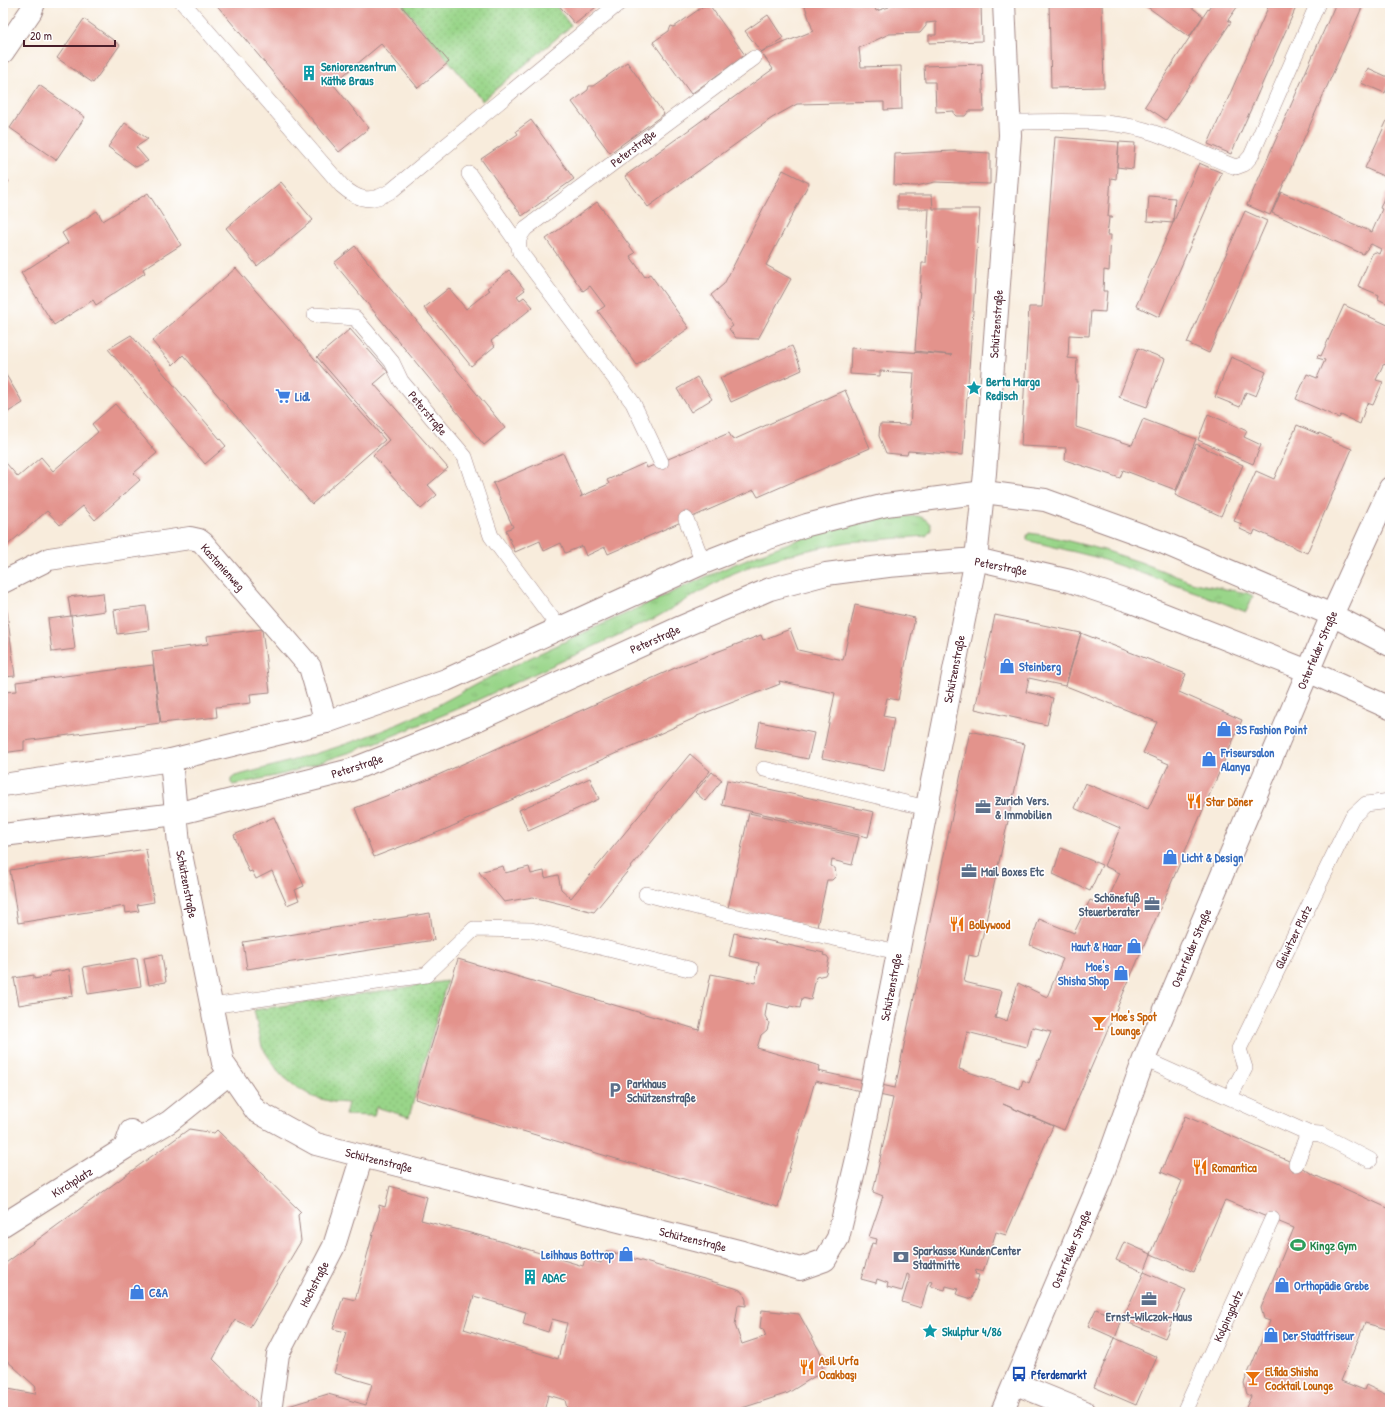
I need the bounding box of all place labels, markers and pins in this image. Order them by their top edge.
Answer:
place label: Seniorenzentrum Käthe Braus [321,58,396,89]
building icon: Seniorenzentrum Käthe Braus [300,64,318,82]
place label: Berta Marga Redisch [986,373,1040,404]
place icon: Berta Marga Redisch [965,379,983,397]
supermarket icon: Lidl [274,387,292,405]
place label: Lidl [295,388,311,405]
shop icon: Steinberg [998,657,1016,675]
place label: Steinberg [1019,658,1062,676]
shop icon: 3S Fashion Point [1215,720,1233,738]
place label: 3S Fashion Point [1236,721,1308,738]
place label: Friseursalon Alanya [1220,744,1275,776]
shop icon: Friseursalon Alanya [1200,750,1218,768]
place label: Zurich Vers. & Immobilien [995,792,1052,823]
restaurant icon: Star Döner [1185,792,1203,810]
place label: Star Döner [1206,793,1253,810]
office icon: Zurich Vers. & Immobilien [974,798,992,816]
shop icon: Licht & Design [1161,848,1179,866]
place label: Licht & Design [1182,849,1244,867]
office icon: Mail Boxes Etc [960,862,978,880]
place label: Mail Boxes Etc [981,863,1044,880]
place label: Schönefuß Steuerberater [1079,889,1140,920]
office icon: Schönefuß Steuerberater [1143,895,1161,913]
restaurant icon: Bollywood [948,915,966,933]
place label: Bollywood [969,916,1010,934]
shop icon: Haut & Haar [1125,937,1143,955]
place label: Haut & Haar [1071,938,1122,955]
place label: Moe's Shisha Shop [1058,958,1110,990]
shop icon: Moe's Shisha Shop [1112,964,1130,982]
place label: Moe's Spot Lounge [1111,1008,1158,1040]
bar icon: Moe's Spot Lounge [1090,1014,1108,1032]
place label: Parkhaus Schützenstraße [627,1075,696,1107]
parking icon: Parkhaus Schützenstraße [606,1081,624,1099]
restaurant icon: Romantica [1191,1158,1209,1176]
place label: Romantica [1212,1159,1257,1176]
sports icon: Kingz Gym [1289,1236,1307,1254]
place label: Kingz Gym [1310,1237,1357,1255]
place label: Sparkasse KundenCenter Stadtmitte [913,1242,1021,1273]
shop icon: Leihhaus Bottrop [617,1245,635,1263]
place label: Leihhaus Bottrop [541,1246,615,1264]
bank icon: Sparkasse KundenCenter Stadtmitte [892,1248,910,1266]
building icon: ADAC [521,1268,539,1286]
place label: ADAC [542,1269,566,1286]
shop icon: Orthopädie Grebe [1273,1276,1291,1294]
place label: Orthopädie Grebe [1294,1277,1369,1295]
shop icon: C&A [128,1283,146,1301]
place label: C&A [149,1284,168,1301]
office icon: Ernst-Wilczok-Haus [1140,1290,1158,1308]
place label: Ernst-Wilczok-Haus [1106,1308,1193,1325]
place icon: Skulptur 4/86 [921,1322,939,1340]
place label: Skulptur 4/86 [942,1323,1002,1341]
shop icon: Der Stadtfriseur [1262,1326,1280,1344]
place label: Der Stadtfriseur [1283,1327,1355,1344]
place label: Asil Urfa Ocakbaşı [819,1352,859,1383]
restaurant icon: Asil Urfa Ocakbaşı [798,1358,816,1376]
place label: Elfida Shisha Cocktail Lounge [1265,1363,1333,1395]
bus stop icon: Pferdemarkt [1010,1365,1028,1383]
place label: Pferdemarkt [1031,1366,1087,1383]
bar icon: Elfida Shisha Cocktail Lounge [1244,1369,1262,1387]

